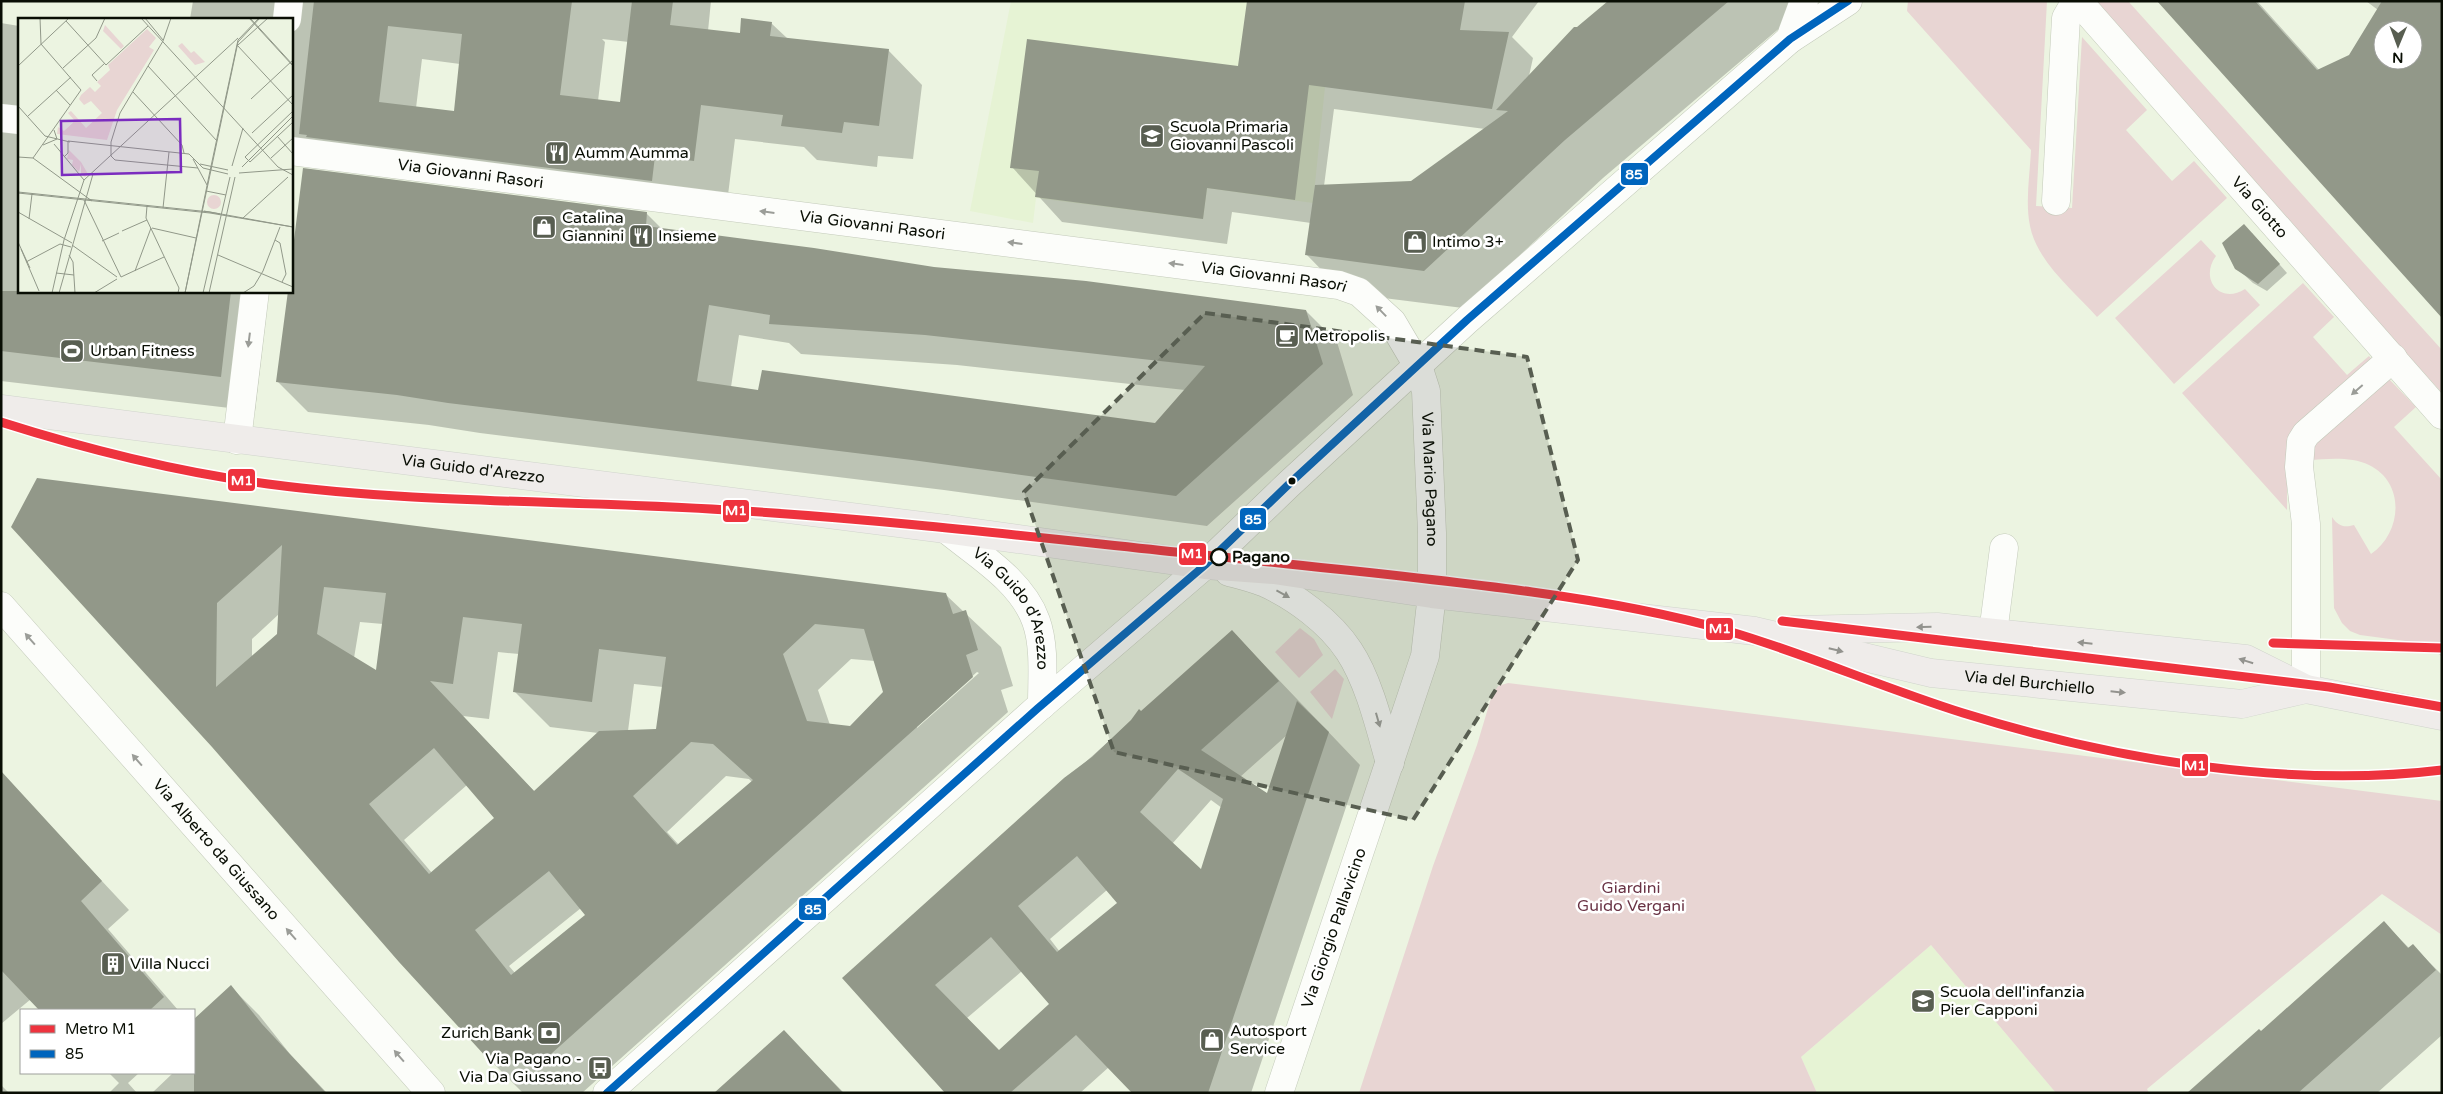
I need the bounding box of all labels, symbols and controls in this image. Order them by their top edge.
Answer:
inset map [18,18,292,292]
north arrow [2373,20,2423,70]
text: N [2392,49,2404,66]
place label: Scuola Primaria Giovanni Pascoli [1170,117,1294,155]
school or university icon: Scuola Primaria Giovanni Pascoli [1139,123,1165,149]
restaurant icon: Aumm Aumma [544,140,570,166]
place label: Aumm Aumma [574,143,689,163]
street label: Via Giovanni Rasori [396,155,545,193]
line badge: 85 [1620,162,1649,186]
text: 85 [1625,166,1643,183]
street label: Via Giotto [2227,172,2292,243]
street label: Via Giovanni Rasori [798,206,946,245]
place label: Catalina Giannini [562,208,624,246]
one-way arrow [758,208,774,216]
shop icon: Catalina Giannini [531,214,557,240]
restaurant icon: Insieme [628,223,654,249]
place label: Insieme [658,226,717,246]
shop icon: Intimo 3+ [1402,229,1428,255]
place label: Intimo 3+ [1432,232,1504,252]
one-way arrow [1006,239,1022,247]
street label: Via Giovanni Rasori [1200,257,1350,297]
one-way arrow [1167,260,1183,268]
one-way arrow [1375,305,1387,317]
cafe icon: Metropolis [1274,323,1300,349]
place label: Metropolis [1304,326,1386,346]
one-way arrow [245,332,253,348]
sports icon: Urban Fitness [59,338,85,364]
place label: Urban Fitness [90,341,195,361]
one-way arrow [2351,384,2363,396]
street label: Via Mario Pagano [1417,412,1442,546]
street label: Via Guido d'Arezzo [400,450,546,488]
line badge: M1 [227,468,256,492]
text: M1 [231,472,253,489]
unlabelled marker [1287,476,1297,486]
line badge: M1 [722,499,750,523]
text: M1 [725,502,747,519]
line badge: 85 [1239,507,1267,531]
text: 85 [1244,511,1262,528]
line badge: M1 [1178,542,1207,566]
street label: Via Guido d'Arezzo [968,543,1053,670]
text: M1 [1181,545,1203,562]
place label: Pagano [1232,547,1290,567]
marker: Pagano [1210,548,1228,566]
one-way arrow [1277,589,1290,598]
line badge: M1 [1705,617,1734,641]
text: M1 [1709,620,1731,637]
one-way arrow [1915,623,1931,631]
one-way arrow [24,633,36,645]
one-way arrow [2077,638,2093,646]
one-way arrow [1829,646,1844,654]
one-way arrow [2239,656,2254,664]
street label: Via del Burchiello [1963,666,2096,699]
one-way arrow [2110,688,2126,696]
one-way arrow [1374,712,1382,727]
line badge: M1 [2181,753,2209,777]
one-way arrow [132,754,143,767]
text: M1 [2184,757,2206,774]
street label: Via Alberto da Giussano [148,775,284,925]
street label: Via Giorgio Pallavicino [1297,845,1371,1011]
park label: Giardini Guido Vergani [1577,878,1685,916]
line badge: 85 [798,897,827,921]
text: 85 [804,901,822,918]
one-way arrow [286,928,297,941]
building icon: Villa Nucci [100,951,126,977]
place label: Villa Nucci [130,954,209,974]
place label: Scuola dell'infanzia Pier Capponi [1940,982,2085,1020]
school or university icon: Scuola dell'infanzia Pier Capponi [1910,988,1936,1014]
legend [20,1009,195,1074]
text: Metro M1 [65,1020,136,1038]
bank icon: Zurich Bank [536,1020,562,1046]
place label: Autosport Service [1230,1021,1307,1059]
place label: Zurich Bank [441,1023,532,1043]
shop icon: Autosport Service [1199,1027,1225,1053]
text: 85 [65,1045,84,1063]
place label: Via Pagano - Via Da Giussano [459,1049,582,1087]
one-way arrow [393,1051,405,1063]
bus stop icon: Via Pagano - Via Da Giussano [587,1055,613,1081]

